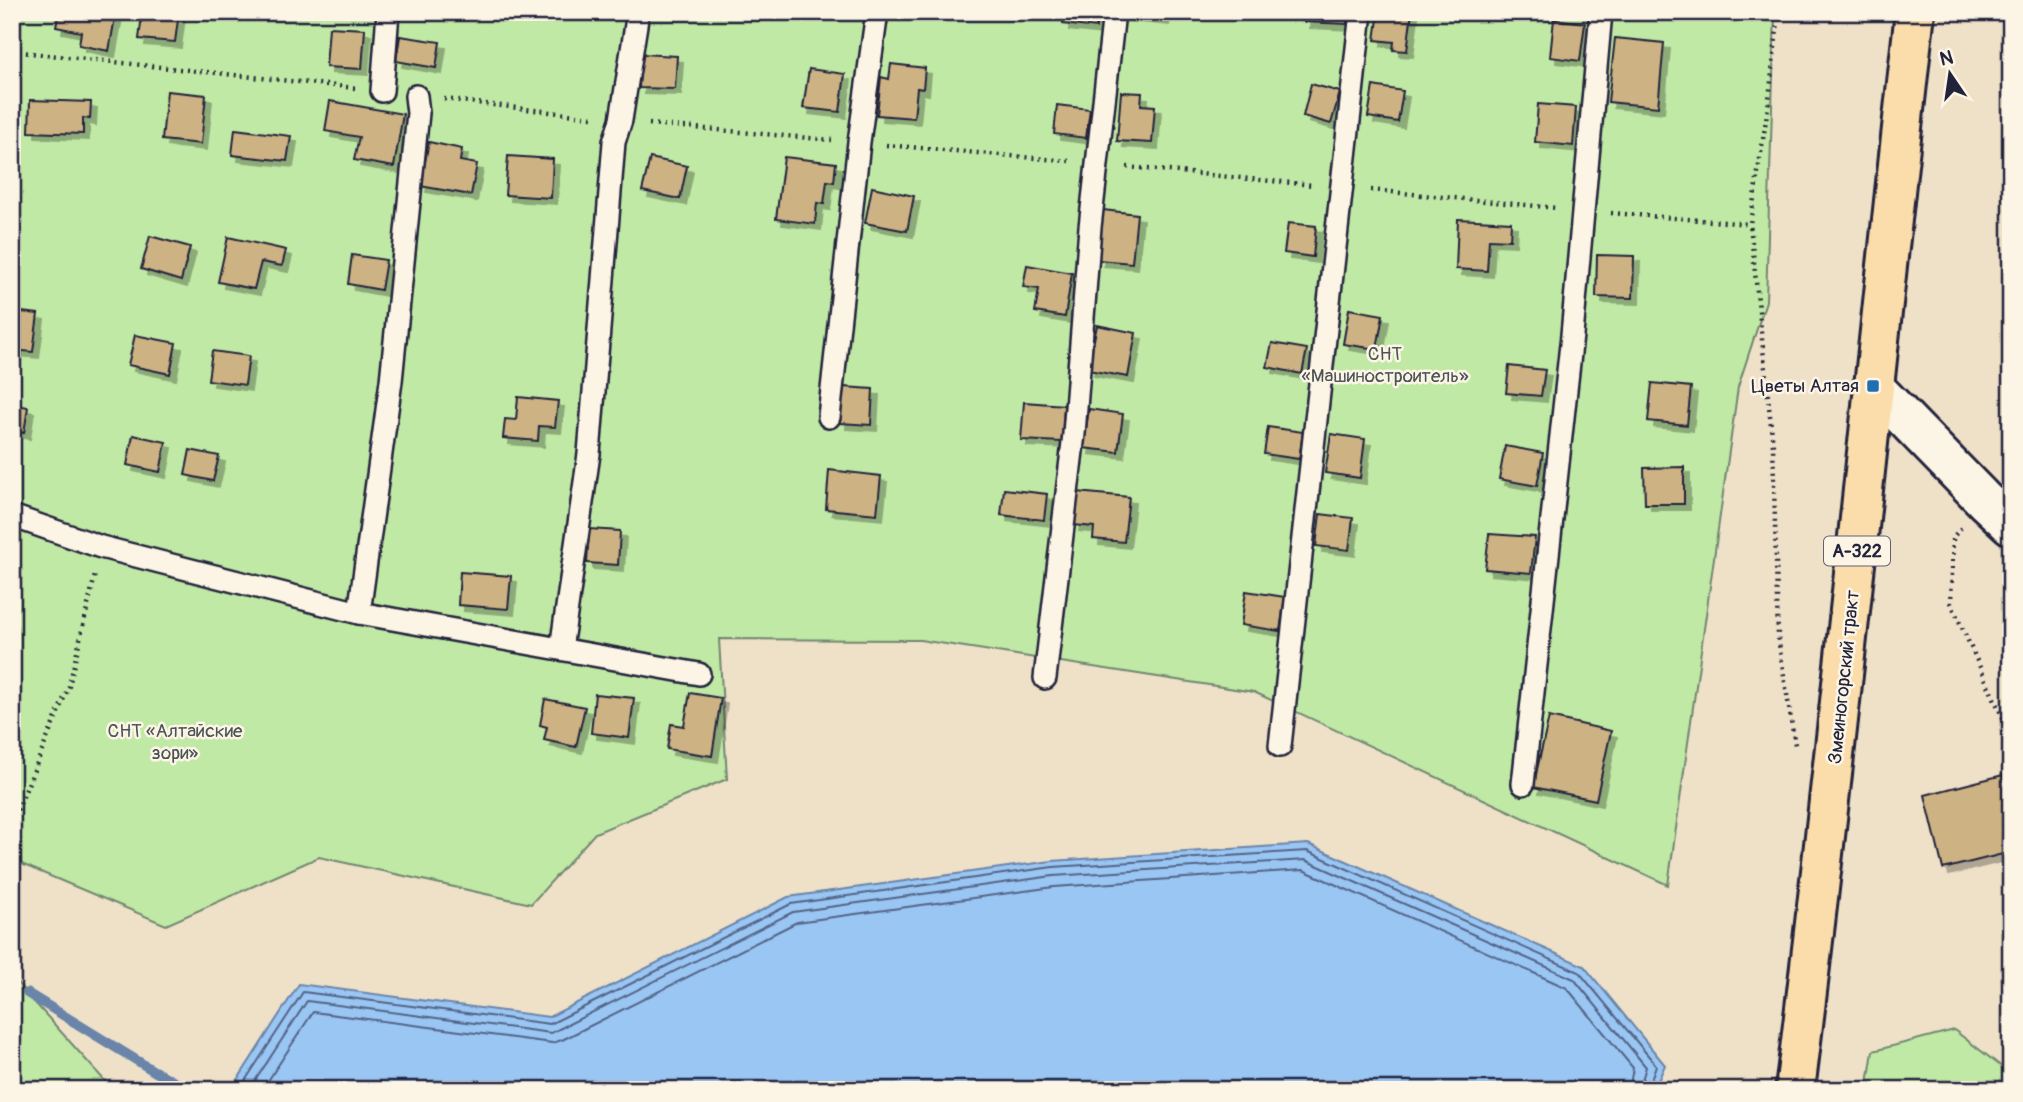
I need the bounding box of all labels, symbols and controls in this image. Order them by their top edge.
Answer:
north arrow [1914,38,1984,108]
text: N [1937,45,1956,72]
park label: СНТ «Машиностроитель» [1301,342,1469,388]
place label: Цветы Алтая [1751,374,1859,398]
marker: Цветы Алтая [1865,378,1881,394]
road number: А-322 [1824,536,1890,566]
street label: Змеиногорский тракт [1823,588,1865,765]
park label: СНТ «Алтайские зори» [108,719,243,765]

